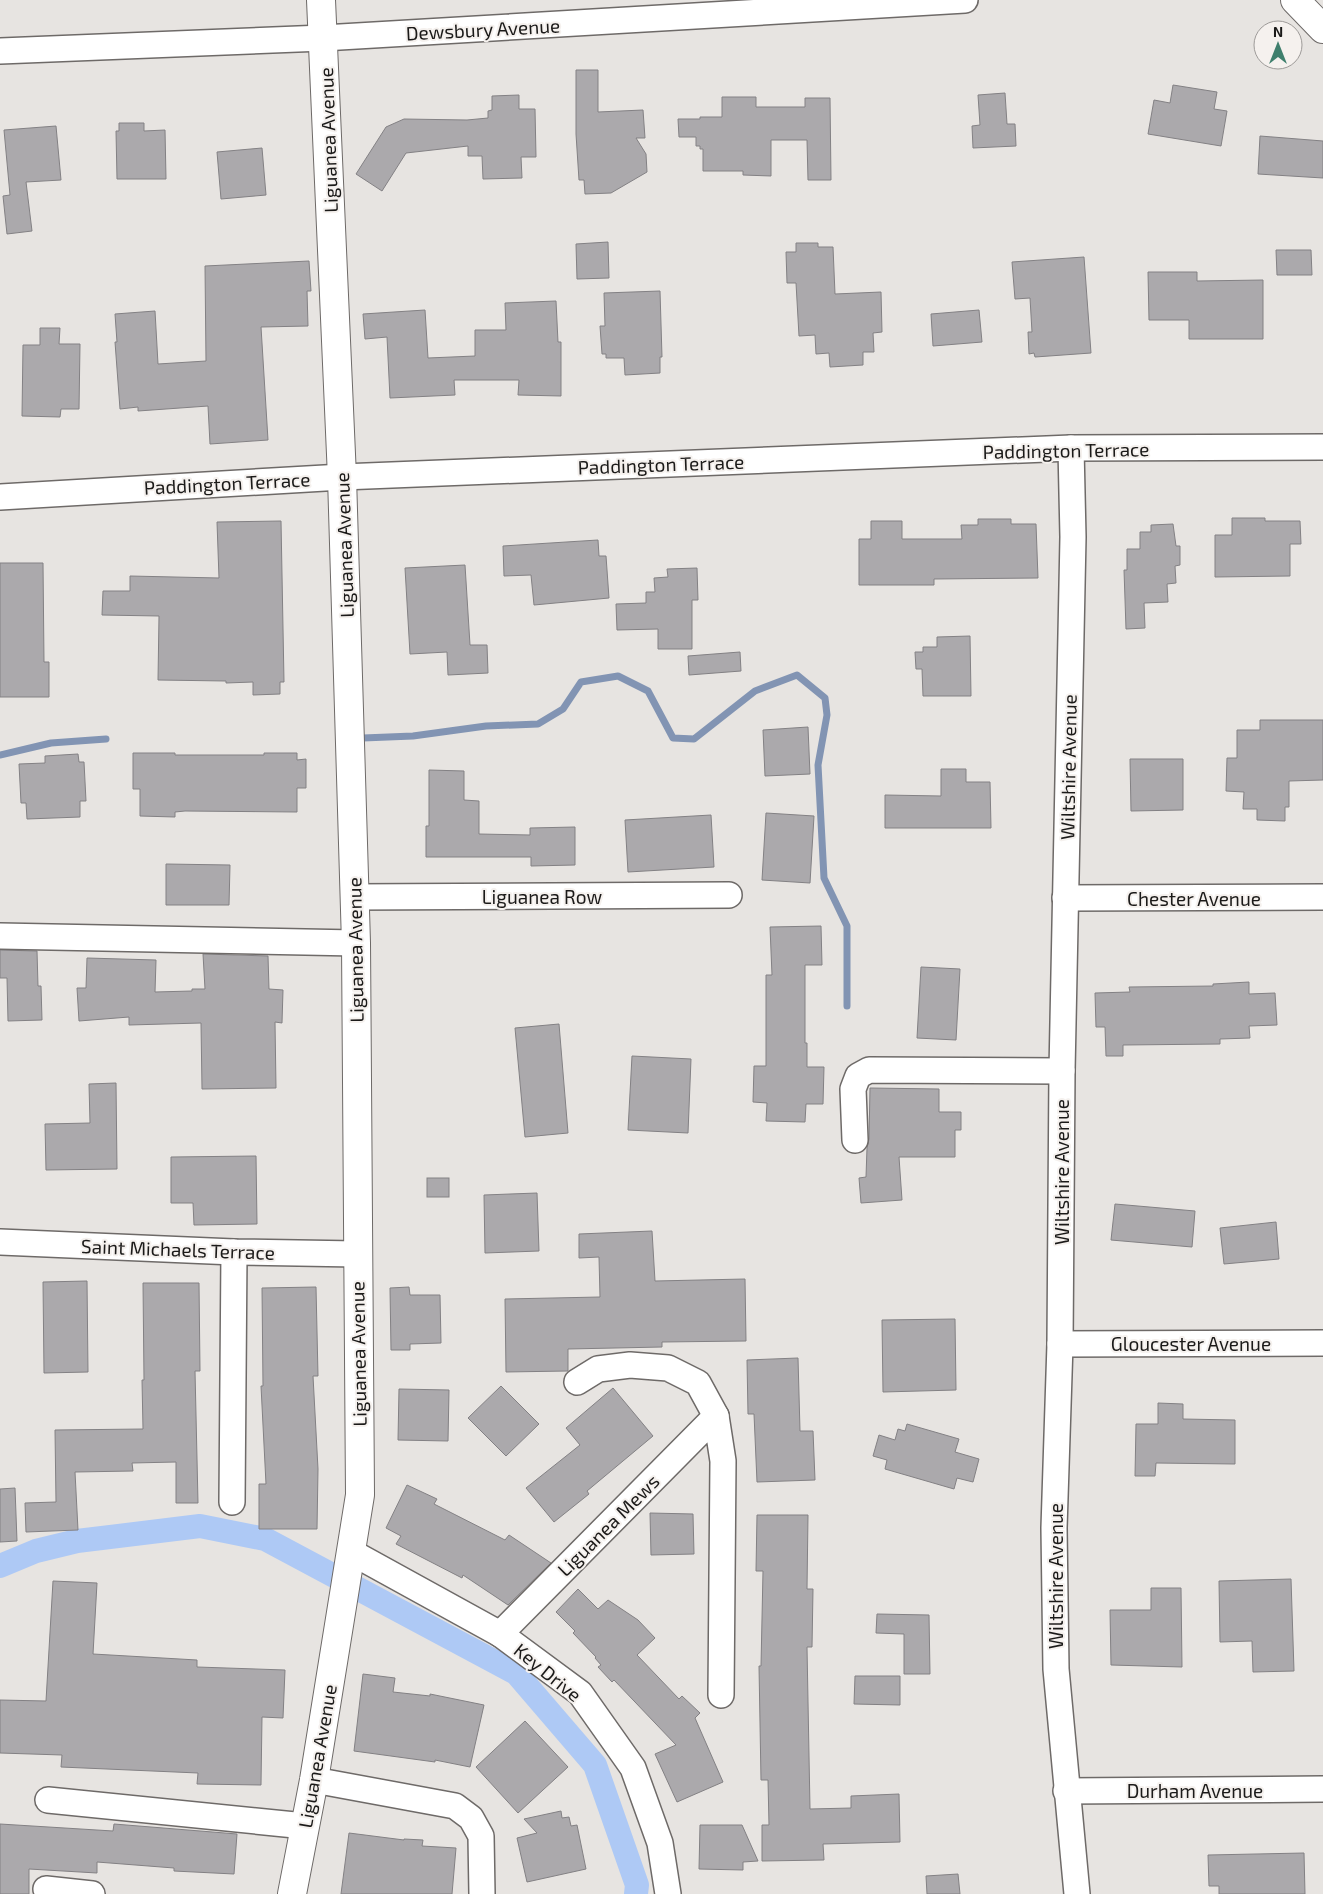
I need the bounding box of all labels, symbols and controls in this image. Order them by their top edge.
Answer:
street label: Dewsbury Avenue [405,13,561,45]
north arrow [1253,20,1303,70]
text: N [1273,23,1283,40]
street label: Liguanea Avenue [314,67,342,213]
street label: Paddington Terrace [982,437,1150,463]
street label: Paddington Terrace [577,450,745,478]
street label: Paddington Terrace [143,467,311,499]
street label: Liguanea Avenue [330,472,358,618]
street label: Wiltshire Avenue [1055,694,1081,840]
street label: Liguanea Avenue [342,877,368,1023]
street label: Liguanea Row [482,885,602,908]
street label: Chester Avenue [1127,887,1261,910]
street label: Wiltshire Avenue [1050,1099,1073,1245]
street label: Saint Michaels Terrace [81,1234,275,1264]
street label: Liguanea Avenue [345,1281,371,1427]
street label: Gloucester Avenue [1111,1332,1271,1355]
street label: Liguanea Mews [552,1469,664,1581]
street label: Wiltshire Avenue [1044,1503,1067,1649]
street label: Key Drive [510,1638,586,1706]
street label: Liguanea Avenue [293,1682,341,1830]
street label: Durham Avenue [1127,1779,1263,1802]

